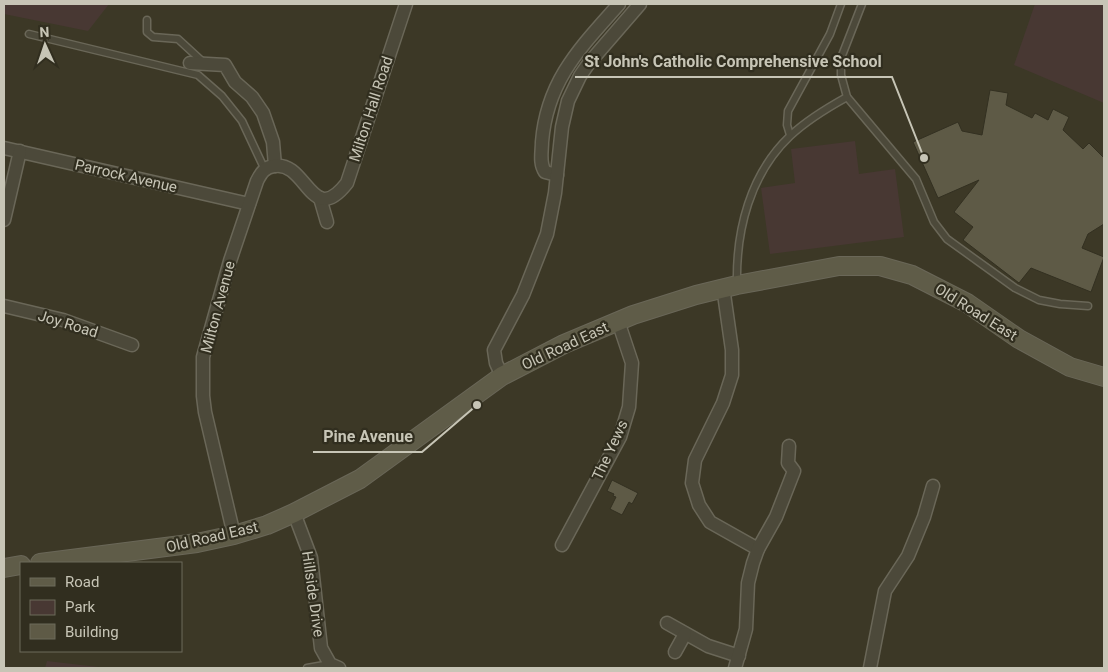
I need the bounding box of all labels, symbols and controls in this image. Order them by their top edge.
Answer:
north arrow [20,20,70,70]
text: N [39,24,50,40]
callout: St John's Catholic Comprehensive School [575,46,892,77]
text: St John's Catholic Comprehensive School [584,52,882,71]
street label: Milton Hall Road [345,54,397,164]
street label: Parrock Avenue [73,155,179,197]
street label: Milton Avenue [197,259,239,355]
street label: Old Road East [932,280,1021,344]
street label: Joy Road [36,306,100,342]
street label: Old Road East [519,318,611,374]
street label: The Yews [588,417,632,483]
callout: Pine Avenue [313,421,422,452]
text: Pine Avenue [323,427,413,446]
street label: Old Road East [164,518,260,556]
street label: Hillside Drive [298,550,328,638]
legend [20,562,182,652]
text: Road [65,573,99,591]
text: Park [65,598,96,616]
text: Building [65,623,119,641]

